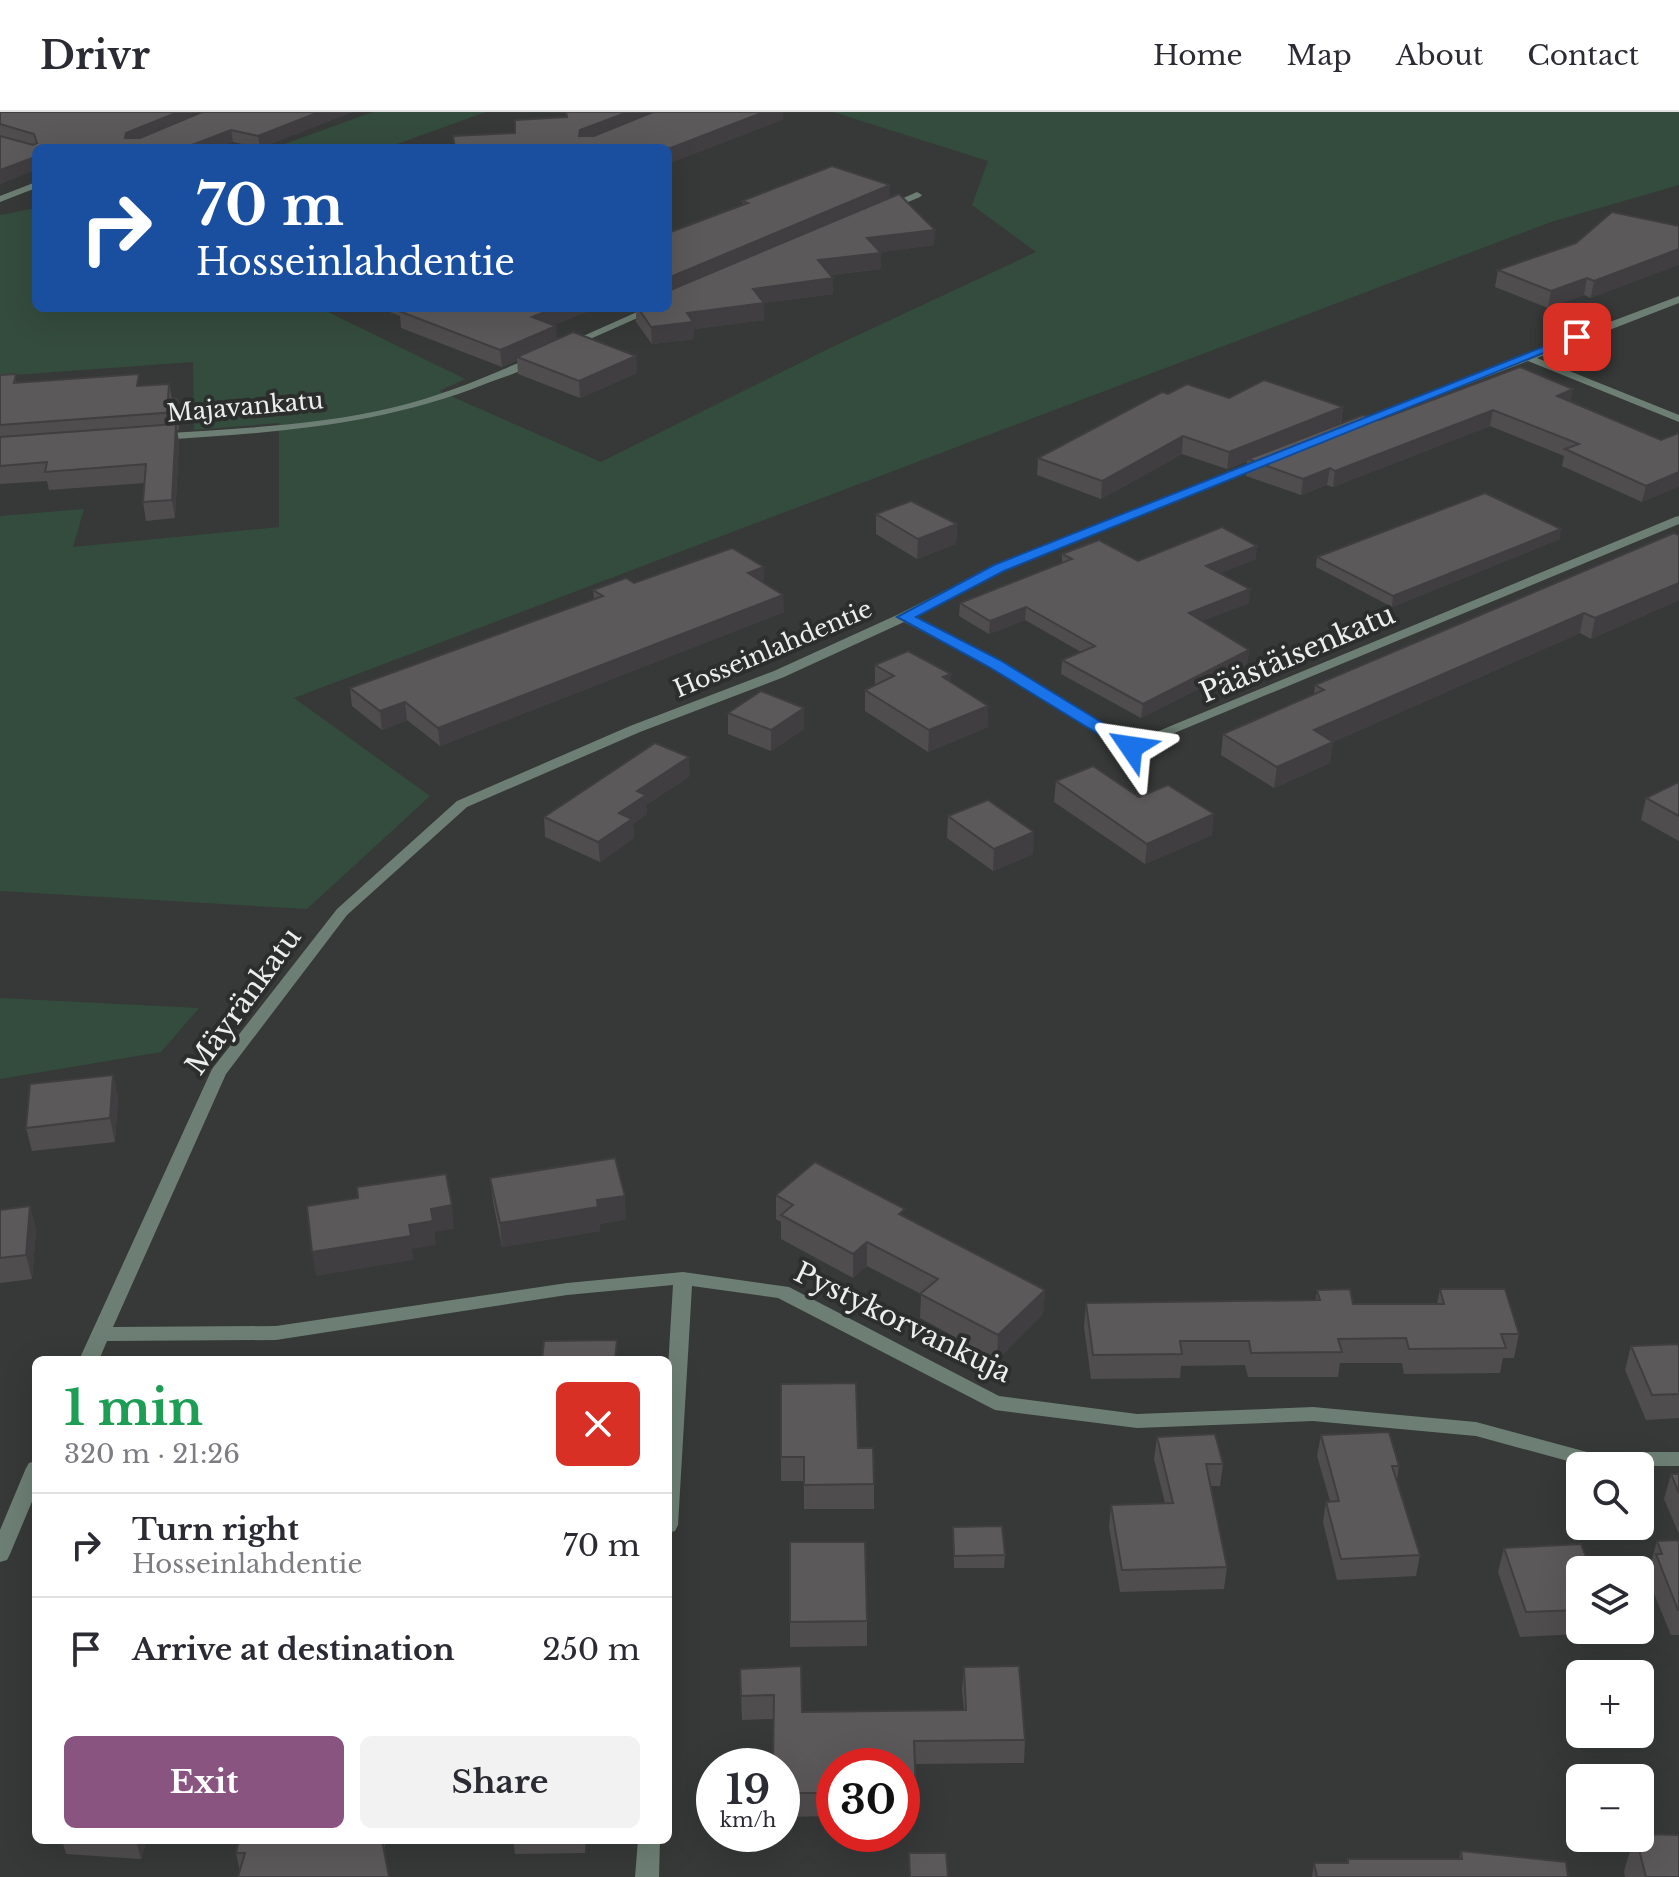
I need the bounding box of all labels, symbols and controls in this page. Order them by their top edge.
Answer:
text: Drivr [40,32,150,79]
text: Home [1153,38,1243,73]
text: Map [1287,38,1352,73]
text: About [1396,38,1483,73]
text: Contact [1527,38,1639,73]
text: 70 m [196,171,344,240]
icon: right [64,176,168,280]
text: Hosseinlahdentie [196,240,515,285]
pin [1543,303,1611,371]
icon: arrive [1555,315,1599,359]
street label: Majavankatu [165,385,324,428]
street label: Hosseinlahdentie [669,594,876,703]
street label: Päästäisenkatu [1194,597,1400,710]
position arrow [1089,705,1173,789]
street label: Mäyränkatu [178,921,309,1082]
street label: Pystykorvankuja [788,1255,1018,1390]
text: 1 min [64,1378,203,1438]
button: close [556,1382,640,1466]
text: 320 m · 21:26 [64,1438,240,1470]
map controls [1566,1452,1654,1852]
button: search [1566,1452,1654,1540]
text: Turn right [132,1511,299,1548]
icon: right [64,1523,108,1567]
text: 70 m [563,1527,640,1564]
text: Hosseinlahdentie [132,1548,362,1580]
button: layers [1566,1556,1654,1644]
icon: arrive [64,1627,108,1671]
text: Arrive at destination [132,1631,455,1668]
text: 250 m [542,1631,640,1668]
button: + [1566,1660,1654,1748]
button: Exit [64,1736,344,1828]
button: Share [360,1736,640,1828]
speed limit sign: 30 [816,1748,920,1852]
button: − [1566,1764,1654,1852]
text: 19 [726,1765,770,1815]
text: km/h [720,1808,776,1832]

